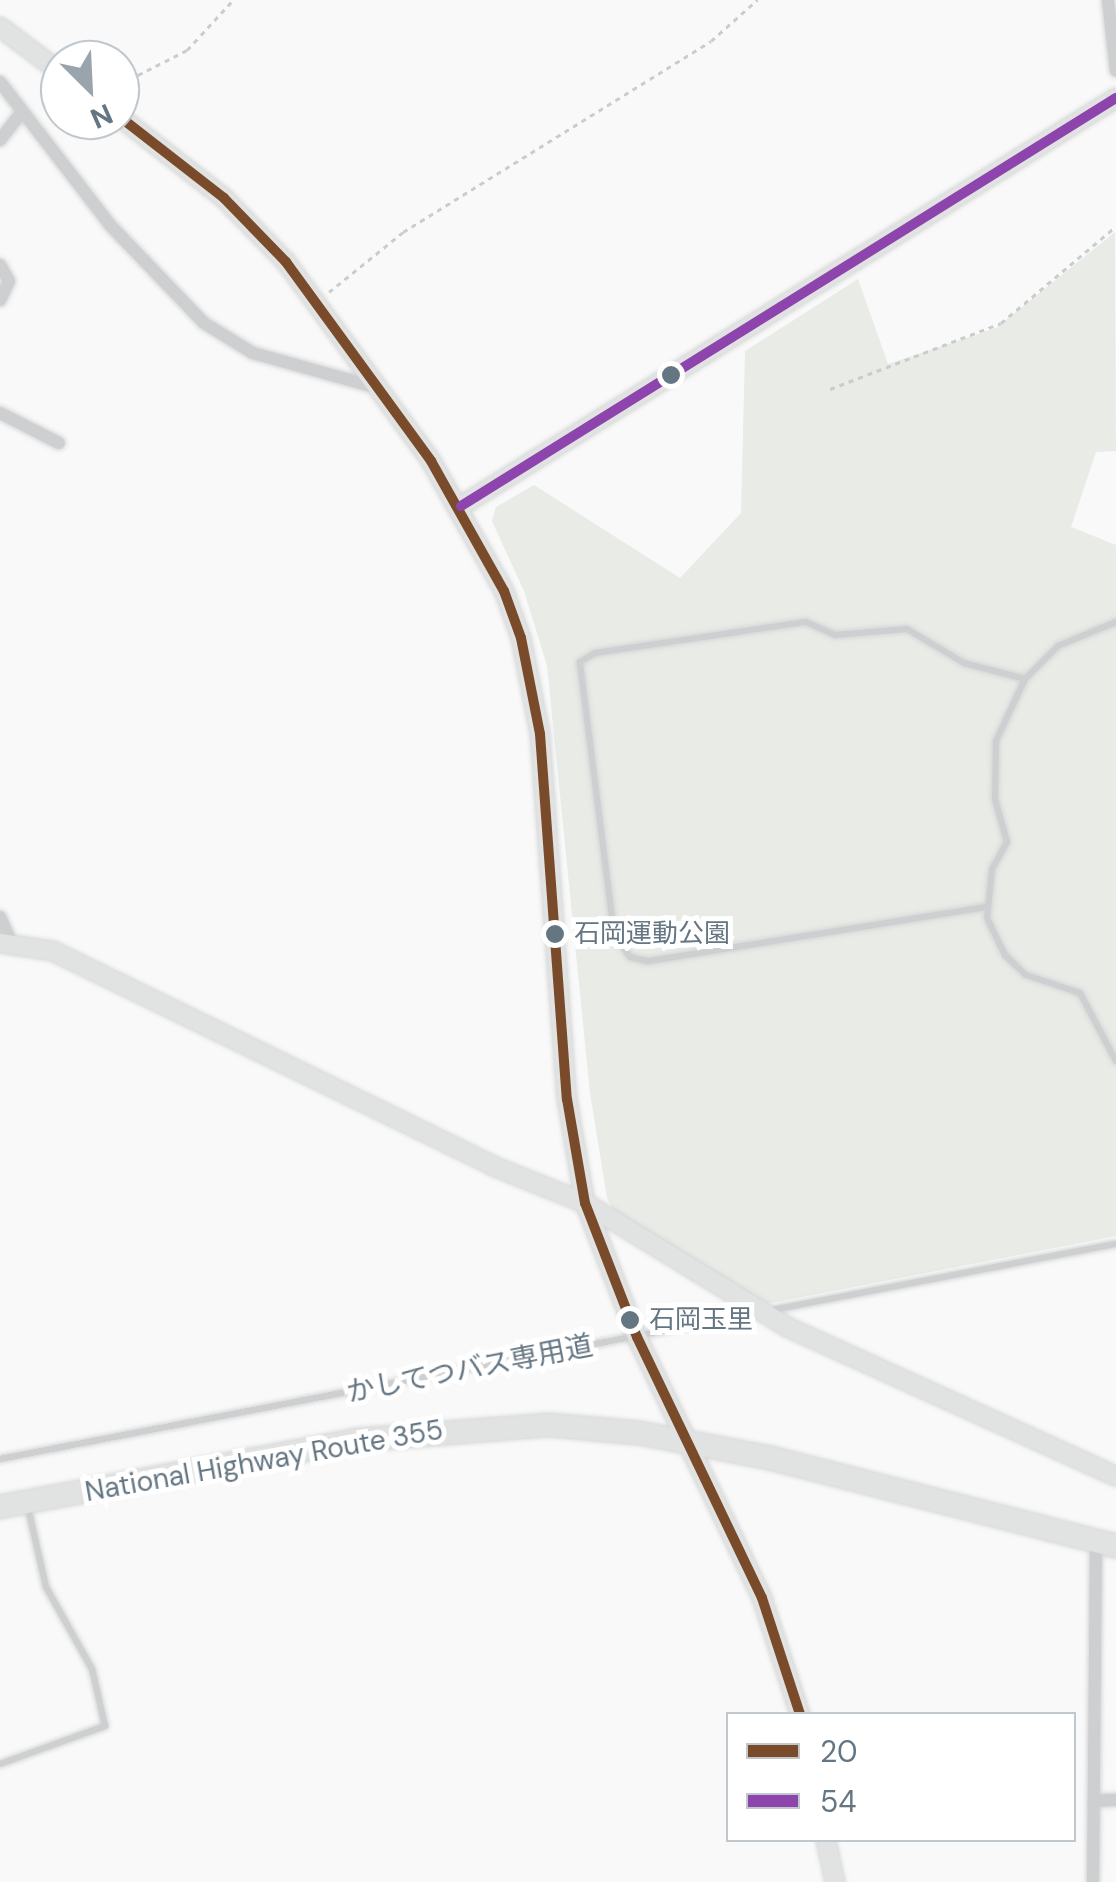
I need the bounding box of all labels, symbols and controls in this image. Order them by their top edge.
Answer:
north arrow [40,40,140,140]
text: N [85,95,118,137]
unlabelled marker [661,365,681,385]
place label: 石岡運動公園 [574,918,730,950]
marker: 石岡運動公園 [545,924,565,944]
place label: 石岡玉里 [649,1304,753,1336]
marker: 石岡玉里 [620,1310,640,1330]
street label: かしてつバス専用道 [343,1328,597,1410]
street label: National Highway Route 355 [82,1413,446,1509]
legend [726,1712,1076,1842]
text: 20 [820,1732,858,1771]
text: 54 [820,1782,857,1821]

